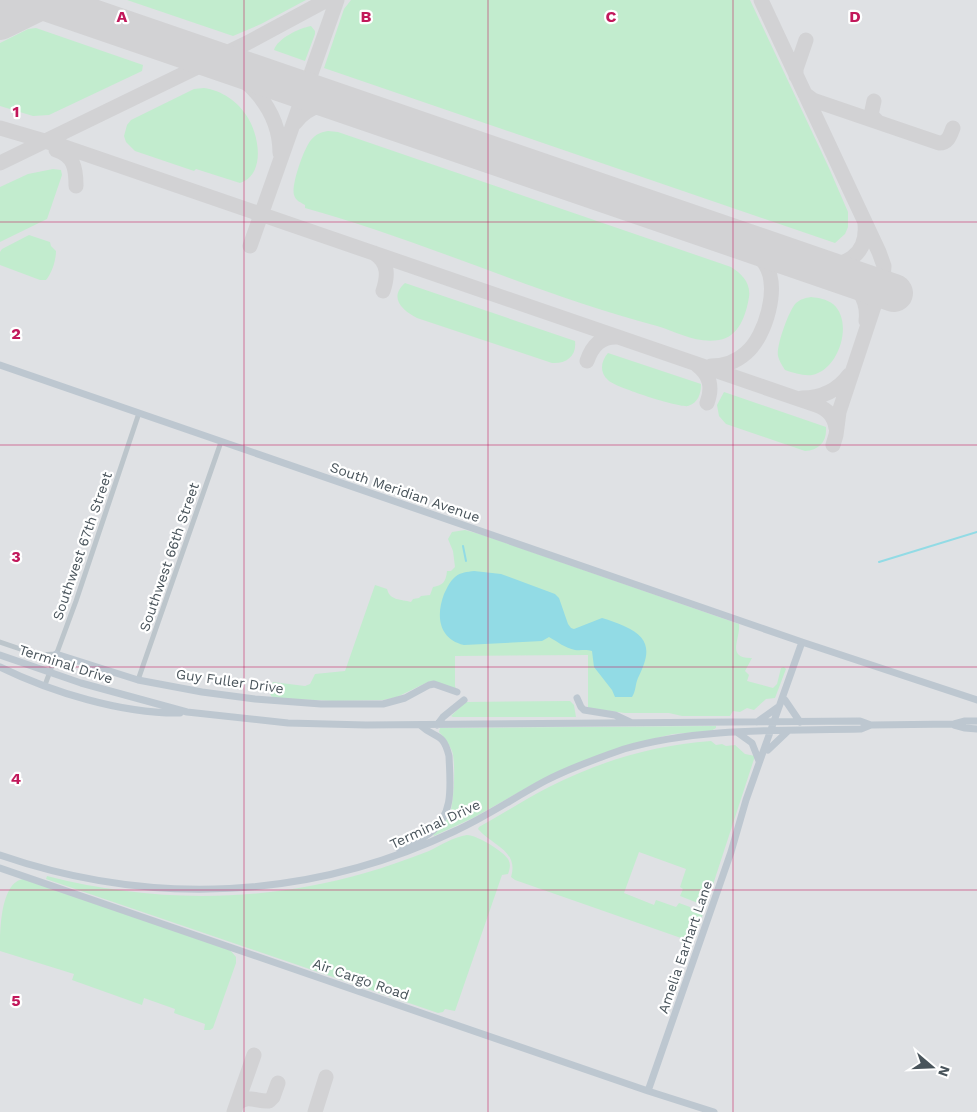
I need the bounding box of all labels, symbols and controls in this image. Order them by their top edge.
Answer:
text: A [117,7,128,26]
text: B [361,7,372,26]
text: C [606,7,617,26]
text: D [849,7,861,26]
text: 1 [13,102,19,121]
text: 2 [11,324,21,343]
street label: South Meridian Avenue [328,459,482,525]
street label: Southwest 67th Street [49,470,115,622]
street label: Southwest 66th Street [136,480,202,634]
text: 3 [11,547,21,566]
street label: Terminal Drive [17,641,115,687]
street label: Guy Fuller Drive [175,666,285,696]
text: 4 [11,769,21,788]
street label: Terminal Drive [387,796,483,852]
street label: Amelia Earhart Lane [655,879,715,1015]
street label: Air Cargo Road [311,955,411,1003]
text: 5 [11,991,21,1010]
north arrow [907,1042,957,1092]
text: N [935,1064,954,1079]

